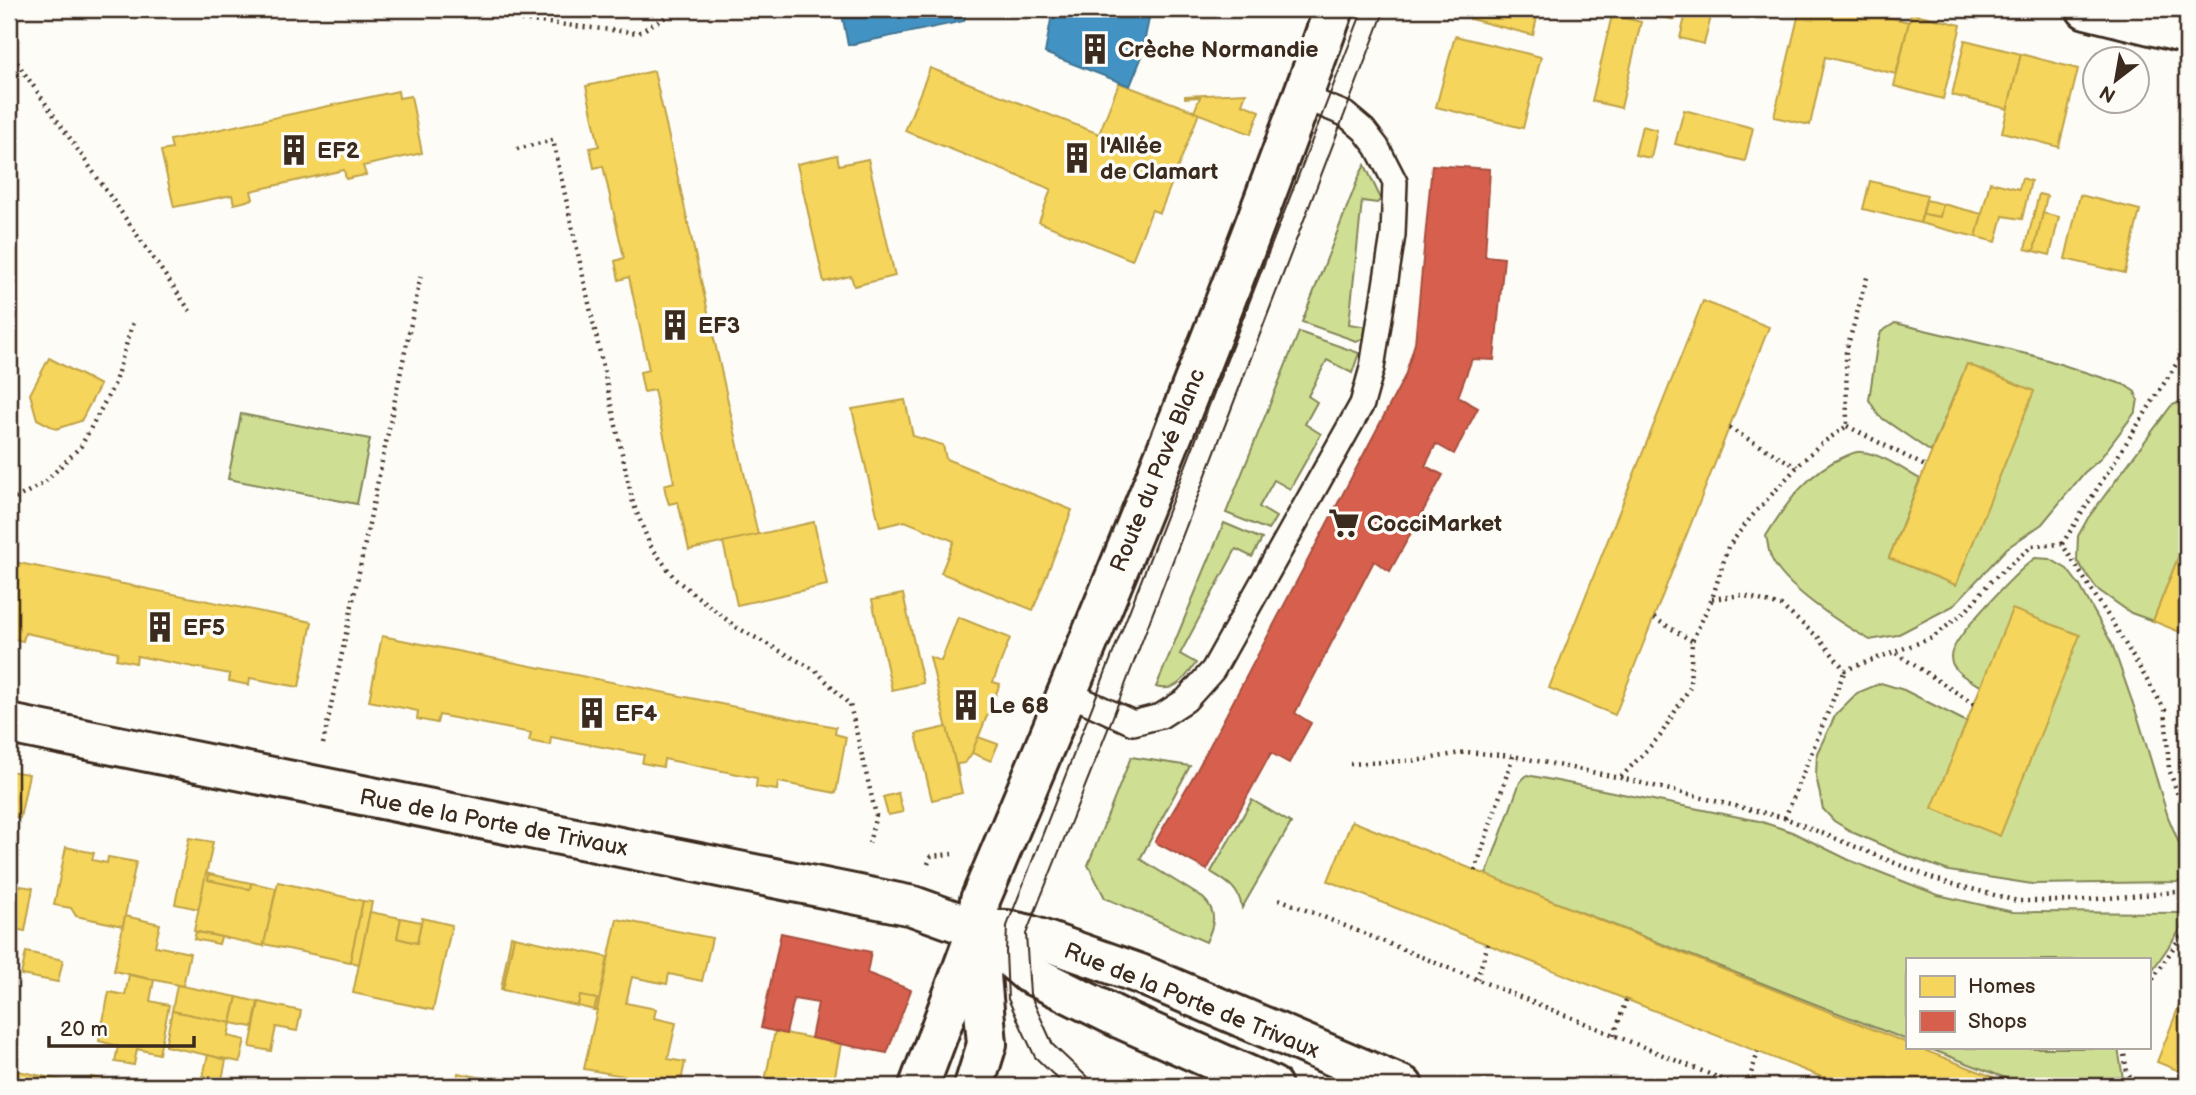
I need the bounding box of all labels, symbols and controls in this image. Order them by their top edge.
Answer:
building icon: Crèche Normandie [1078,32,1112,66]
place label: Crèche Normandie [1118,36,1319,64]
north arrow [2080,46,2150,116]
text: N [2096,80,2120,107]
place label: l'Allée de Clamart [1100,132,1219,186]
building icon: EF2 [277,133,311,167]
place label: EF2 [317,137,360,165]
building icon: l'Allée de Clamart [1060,141,1094,175]
building icon: EF3 [658,308,692,342]
place label: EF3 [698,312,740,340]
street label: Route du Pavé Blanc [1104,365,1212,576]
supermarket icon: CocciMarket [1327,506,1361,540]
place label: CocciMarket [1367,510,1502,538]
building icon: EF5 [143,610,177,644]
place label: EF5 [183,614,225,642]
building icon: Le 68 [949,688,983,722]
place label: Le 68 [989,692,1049,720]
building icon: EF4 [575,696,609,730]
place label: EF4 [615,700,658,728]
street label: Rue de la Porte de Trivaux [357,783,631,863]
street label: Rue de la Porte de Trivaux [1060,937,1324,1065]
legend [1906,958,2150,1050]
text: Homes [1968,974,2036,999]
scale bar [49,1004,194,1048]
text: Shops [1968,1009,2027,1034]
text: 20 m [60,1017,108,1042]

